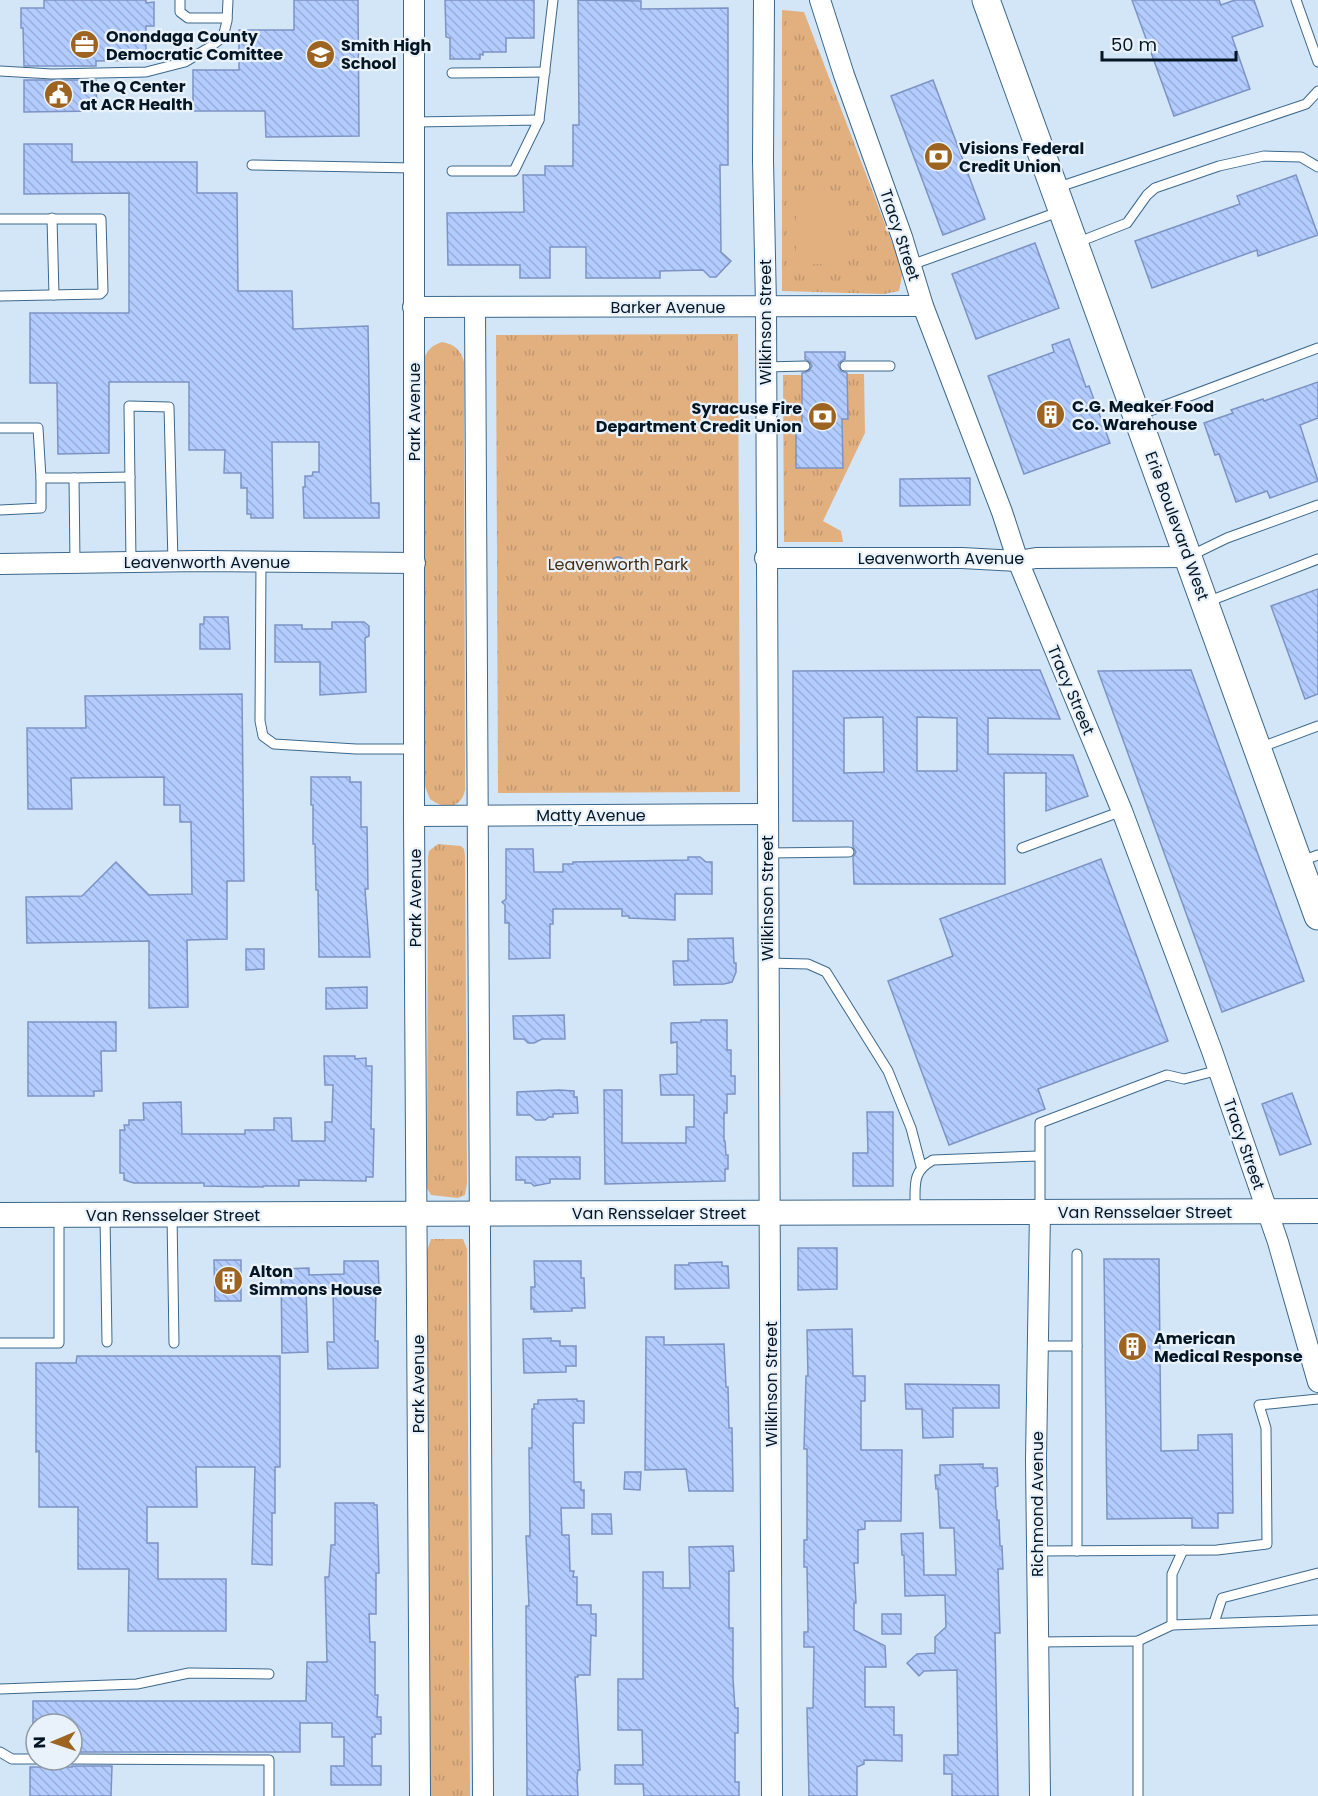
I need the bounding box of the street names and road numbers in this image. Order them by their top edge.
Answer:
street label: Tracy Street [874,186,926,284]
street label: Wilkinson Street [754,259,777,385]
street label: Barker Avenue [610,296,726,319]
street label: Park Avenue [403,363,426,461]
street label: Erie Boulevard West [1139,448,1215,604]
street label: Leavenworth Avenue [858,547,1024,570]
street label: Leavenworth Avenue [124,551,290,574]
street label: Tracy Street [1042,642,1100,739]
street label: Matty Avenue [536,804,646,827]
street label: Wilkinson Street [756,835,779,961]
street label: Park Avenue [404,849,427,947]
street label: Tracy Street [1218,1095,1270,1193]
street label: Van Rensselaer Street [1058,1201,1232,1224]
street label: Van Rensselaer Street [572,1202,746,1225]
street label: Van Rensselaer Street [86,1204,260,1227]
street label: Wilkinson Street [760,1321,783,1447]
street label: Park Avenue [407,1335,430,1433]
street label: Richmond Avenue [1026,1431,1049,1577]

